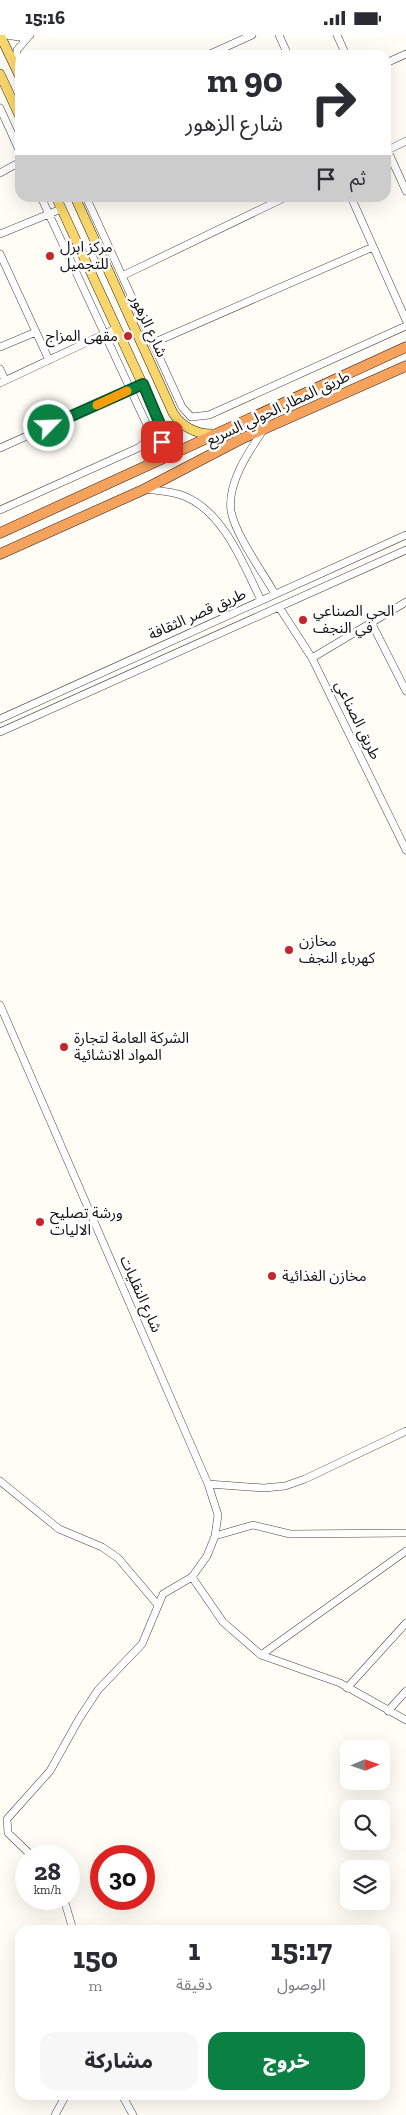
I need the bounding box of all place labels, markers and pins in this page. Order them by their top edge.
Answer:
place label: مركز ابرل للتجميل [60,238,113,273]
marker: مركز ابرل للتجميل [44,250,56,262]
place label: مقهى المزاج [46,327,118,348]
marker: مقهى المزاج [122,330,134,342]
pin [141,421,183,463]
place label: الحي الصناعي في النجف [313,602,394,639]
marker: الحي الصناعي في النجف [297,614,309,626]
place label: مخازن كهرباء النجف [299,932,376,967]
marker: مخازن كهرباء النجف [283,944,295,956]
place label: الشركة العامة لتجارة المواد الانشائية [74,1029,189,1064]
marker: الشركة العامة لتجارة المواد الانشائية [58,1041,70,1053]
place label: ورشة تصليح الاليات [50,1204,123,1239]
marker: ورشة تصليح الاليات [34,1216,46,1228]
place label: مخازن الغذائية [282,1267,367,1285]
marker: مخازن الغذائية [266,1270,278,1282]

